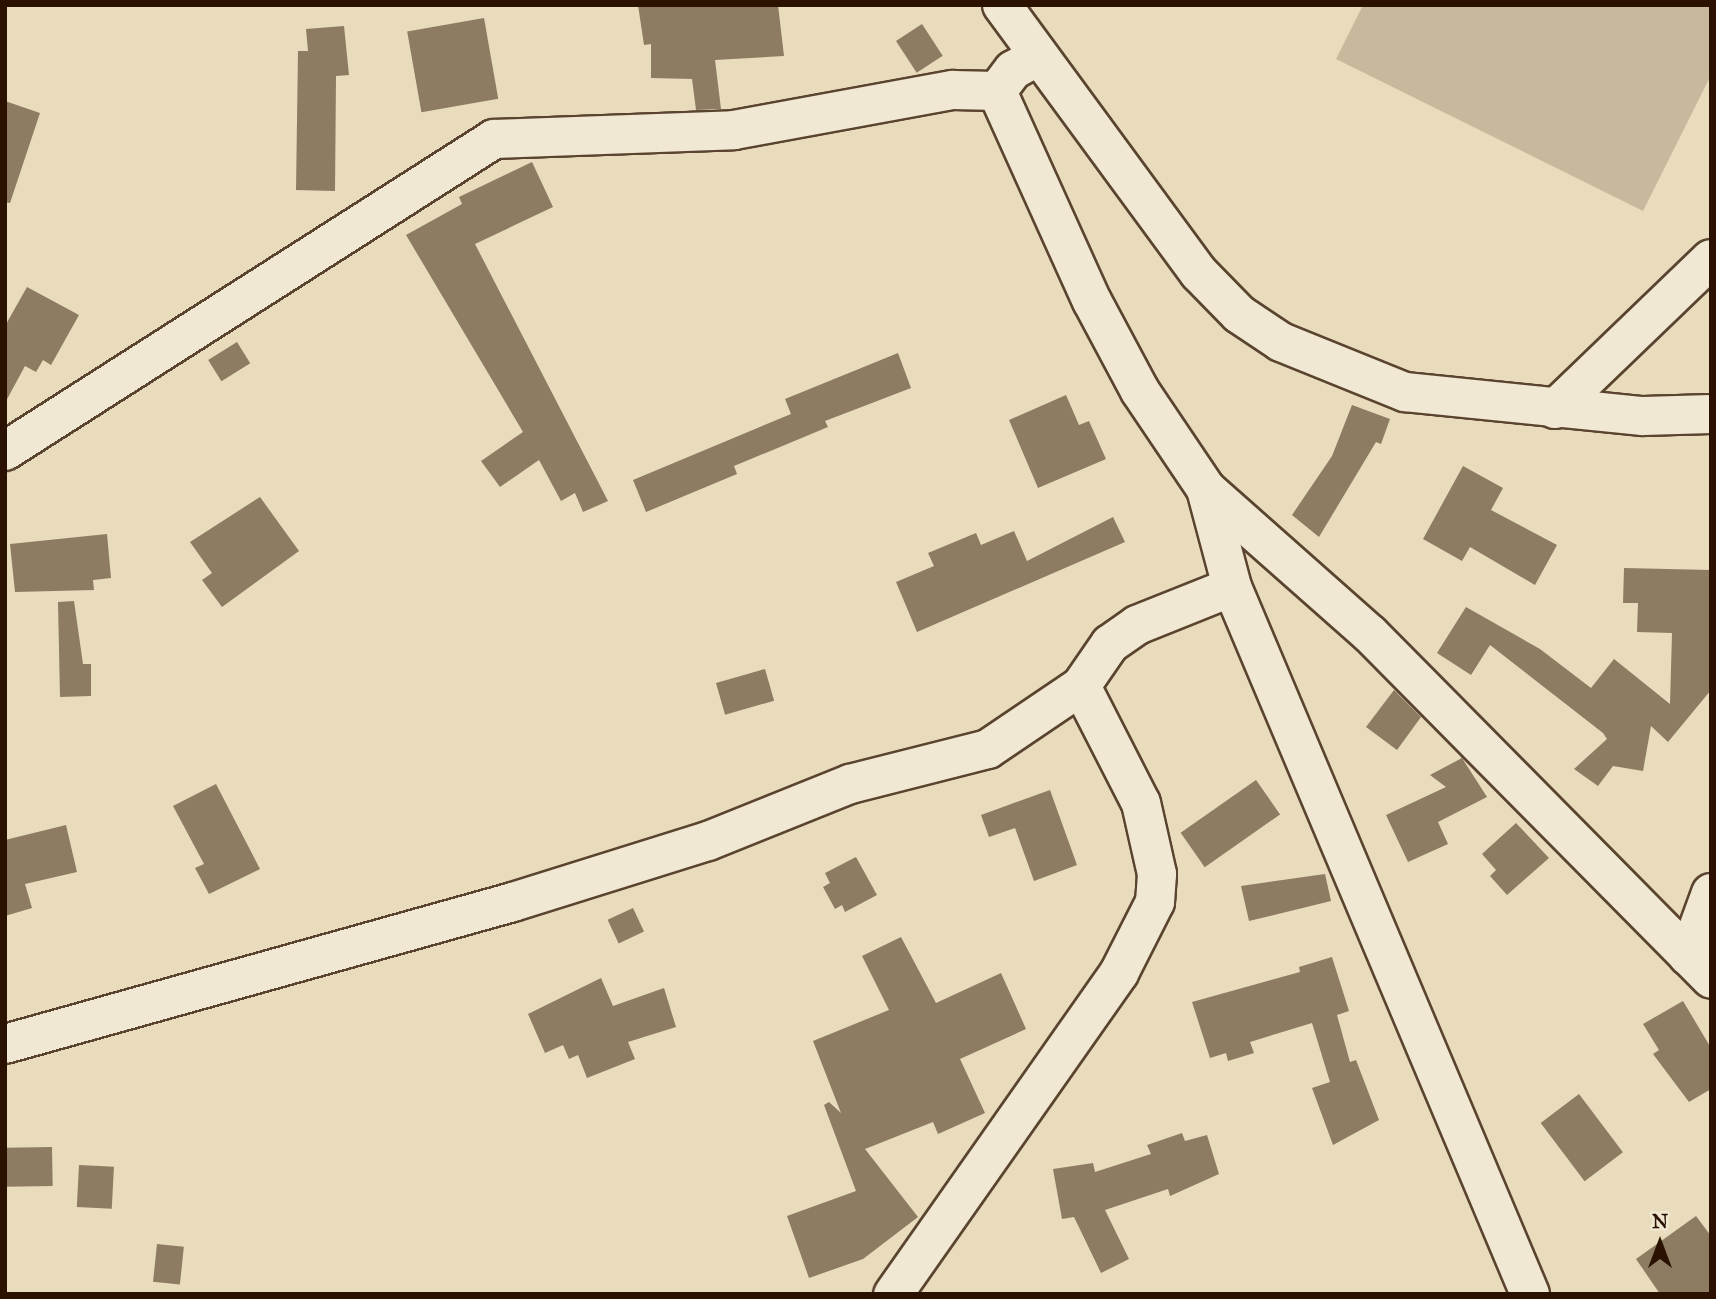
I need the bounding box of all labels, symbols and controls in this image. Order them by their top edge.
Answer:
north arrow [1625,1208,1695,1278]
text: N [1652,1210,1668,1233]

